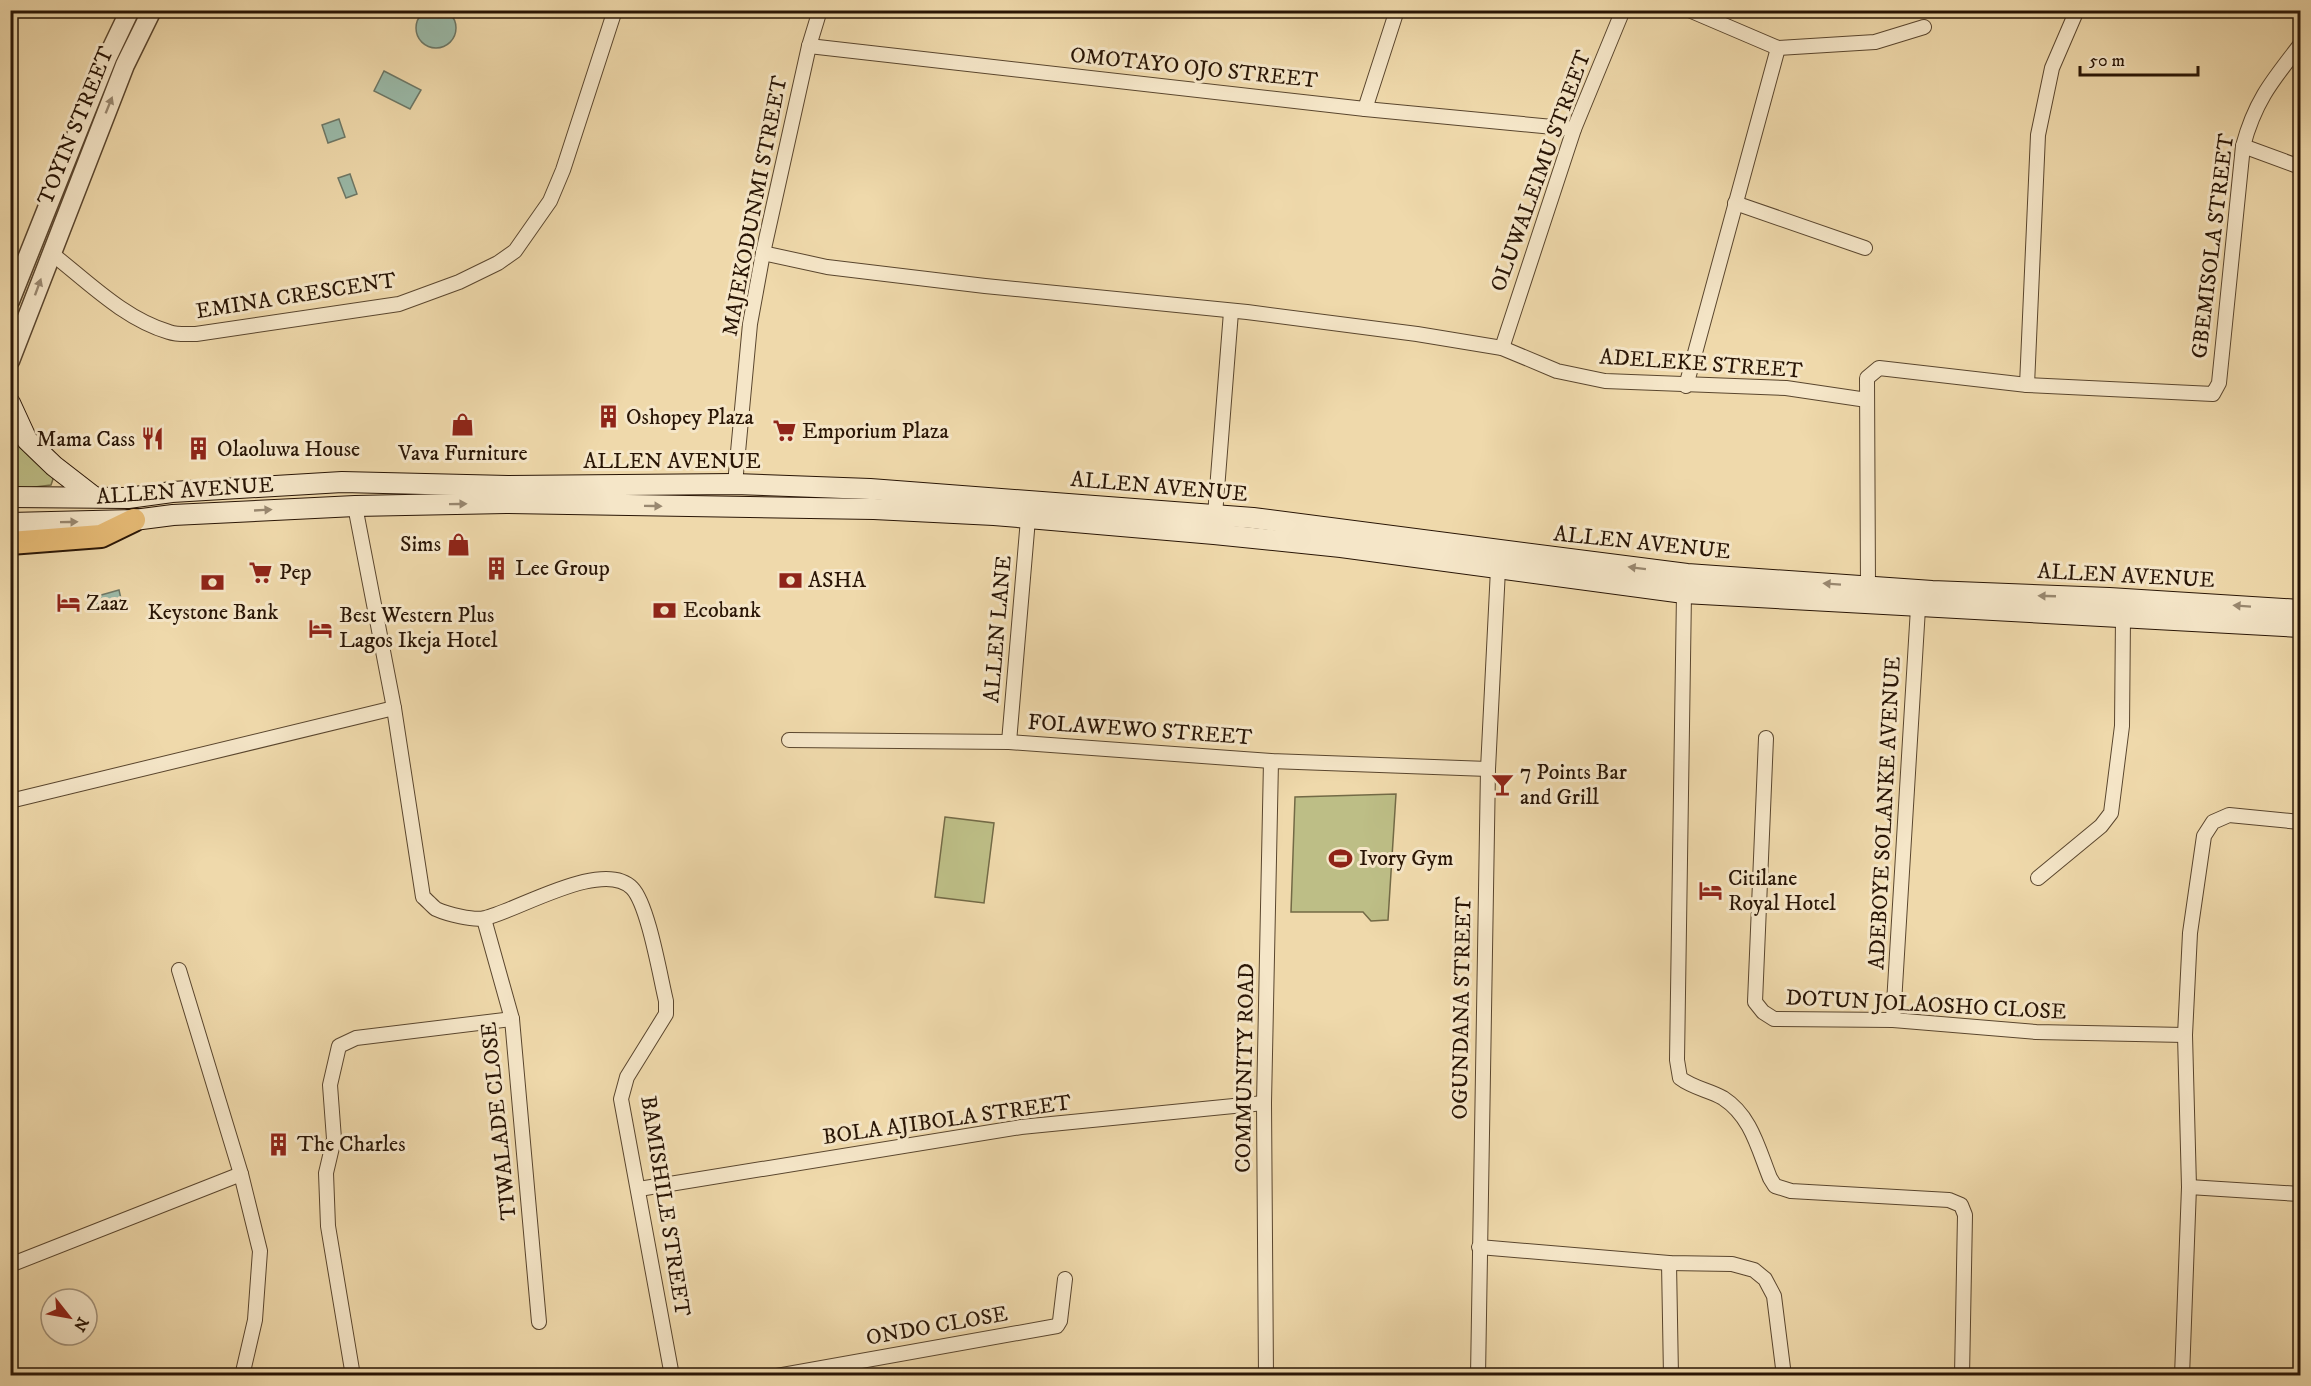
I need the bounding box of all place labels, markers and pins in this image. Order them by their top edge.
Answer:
building icon: Oshopey Plaza [595,404,621,430]
place label: Oshopey Plaza [626,404,755,431]
shop icon: Vava Furniture [450,411,476,437]
supermarket icon: Emporium Plaza [771,418,797,444]
place label: Emporium Plaza [802,418,950,445]
place label: Mama Cass [36,426,135,453]
restaurant icon: Mama Cass [140,426,166,452]
building icon: Olaoluwa House [186,436,212,462]
place label: Olaoluwa House [217,436,360,463]
place label: Vava Furniture [397,440,528,467]
place label: Sims [400,531,441,558]
shop icon: Sims [446,531,472,557]
building icon: Lee Group [484,555,510,581]
place label: Lee Group [515,555,610,582]
supermarket icon: Pep [248,559,274,585]
place label: Pep [279,559,312,586]
bank icon: ASHA [777,567,803,593]
place label: ASHA [808,567,867,594]
bank icon: Keystone Bank [200,570,226,596]
hotel icon: Zaaz [55,590,81,616]
place label: Zaaz [86,590,129,617]
bank icon: Ecobank [652,597,678,623]
place label: Ecobank [683,597,761,624]
place label: Keystone Bank [148,599,278,626]
place label: Best Western Plus Lagos Ikeja Hotel [339,602,498,654]
hotel icon: Best Western Plus Lagos Ikeja Hotel [308,615,334,641]
place label: 7 Points Bar and Grill [1520,759,1628,811]
bar icon: 7 Points Bar and Grill [1489,772,1515,798]
sports icon: Ivory Gym [1328,845,1354,871]
place label: Ivory Gym [1359,845,1454,872]
place label: Citilane Royal Hotel [1728,865,1836,917]
hotel icon: Citilane Royal Hotel [1697,878,1723,904]
building icon: The Charles [266,1131,292,1157]
place label: The Charles [297,1131,406,1158]

